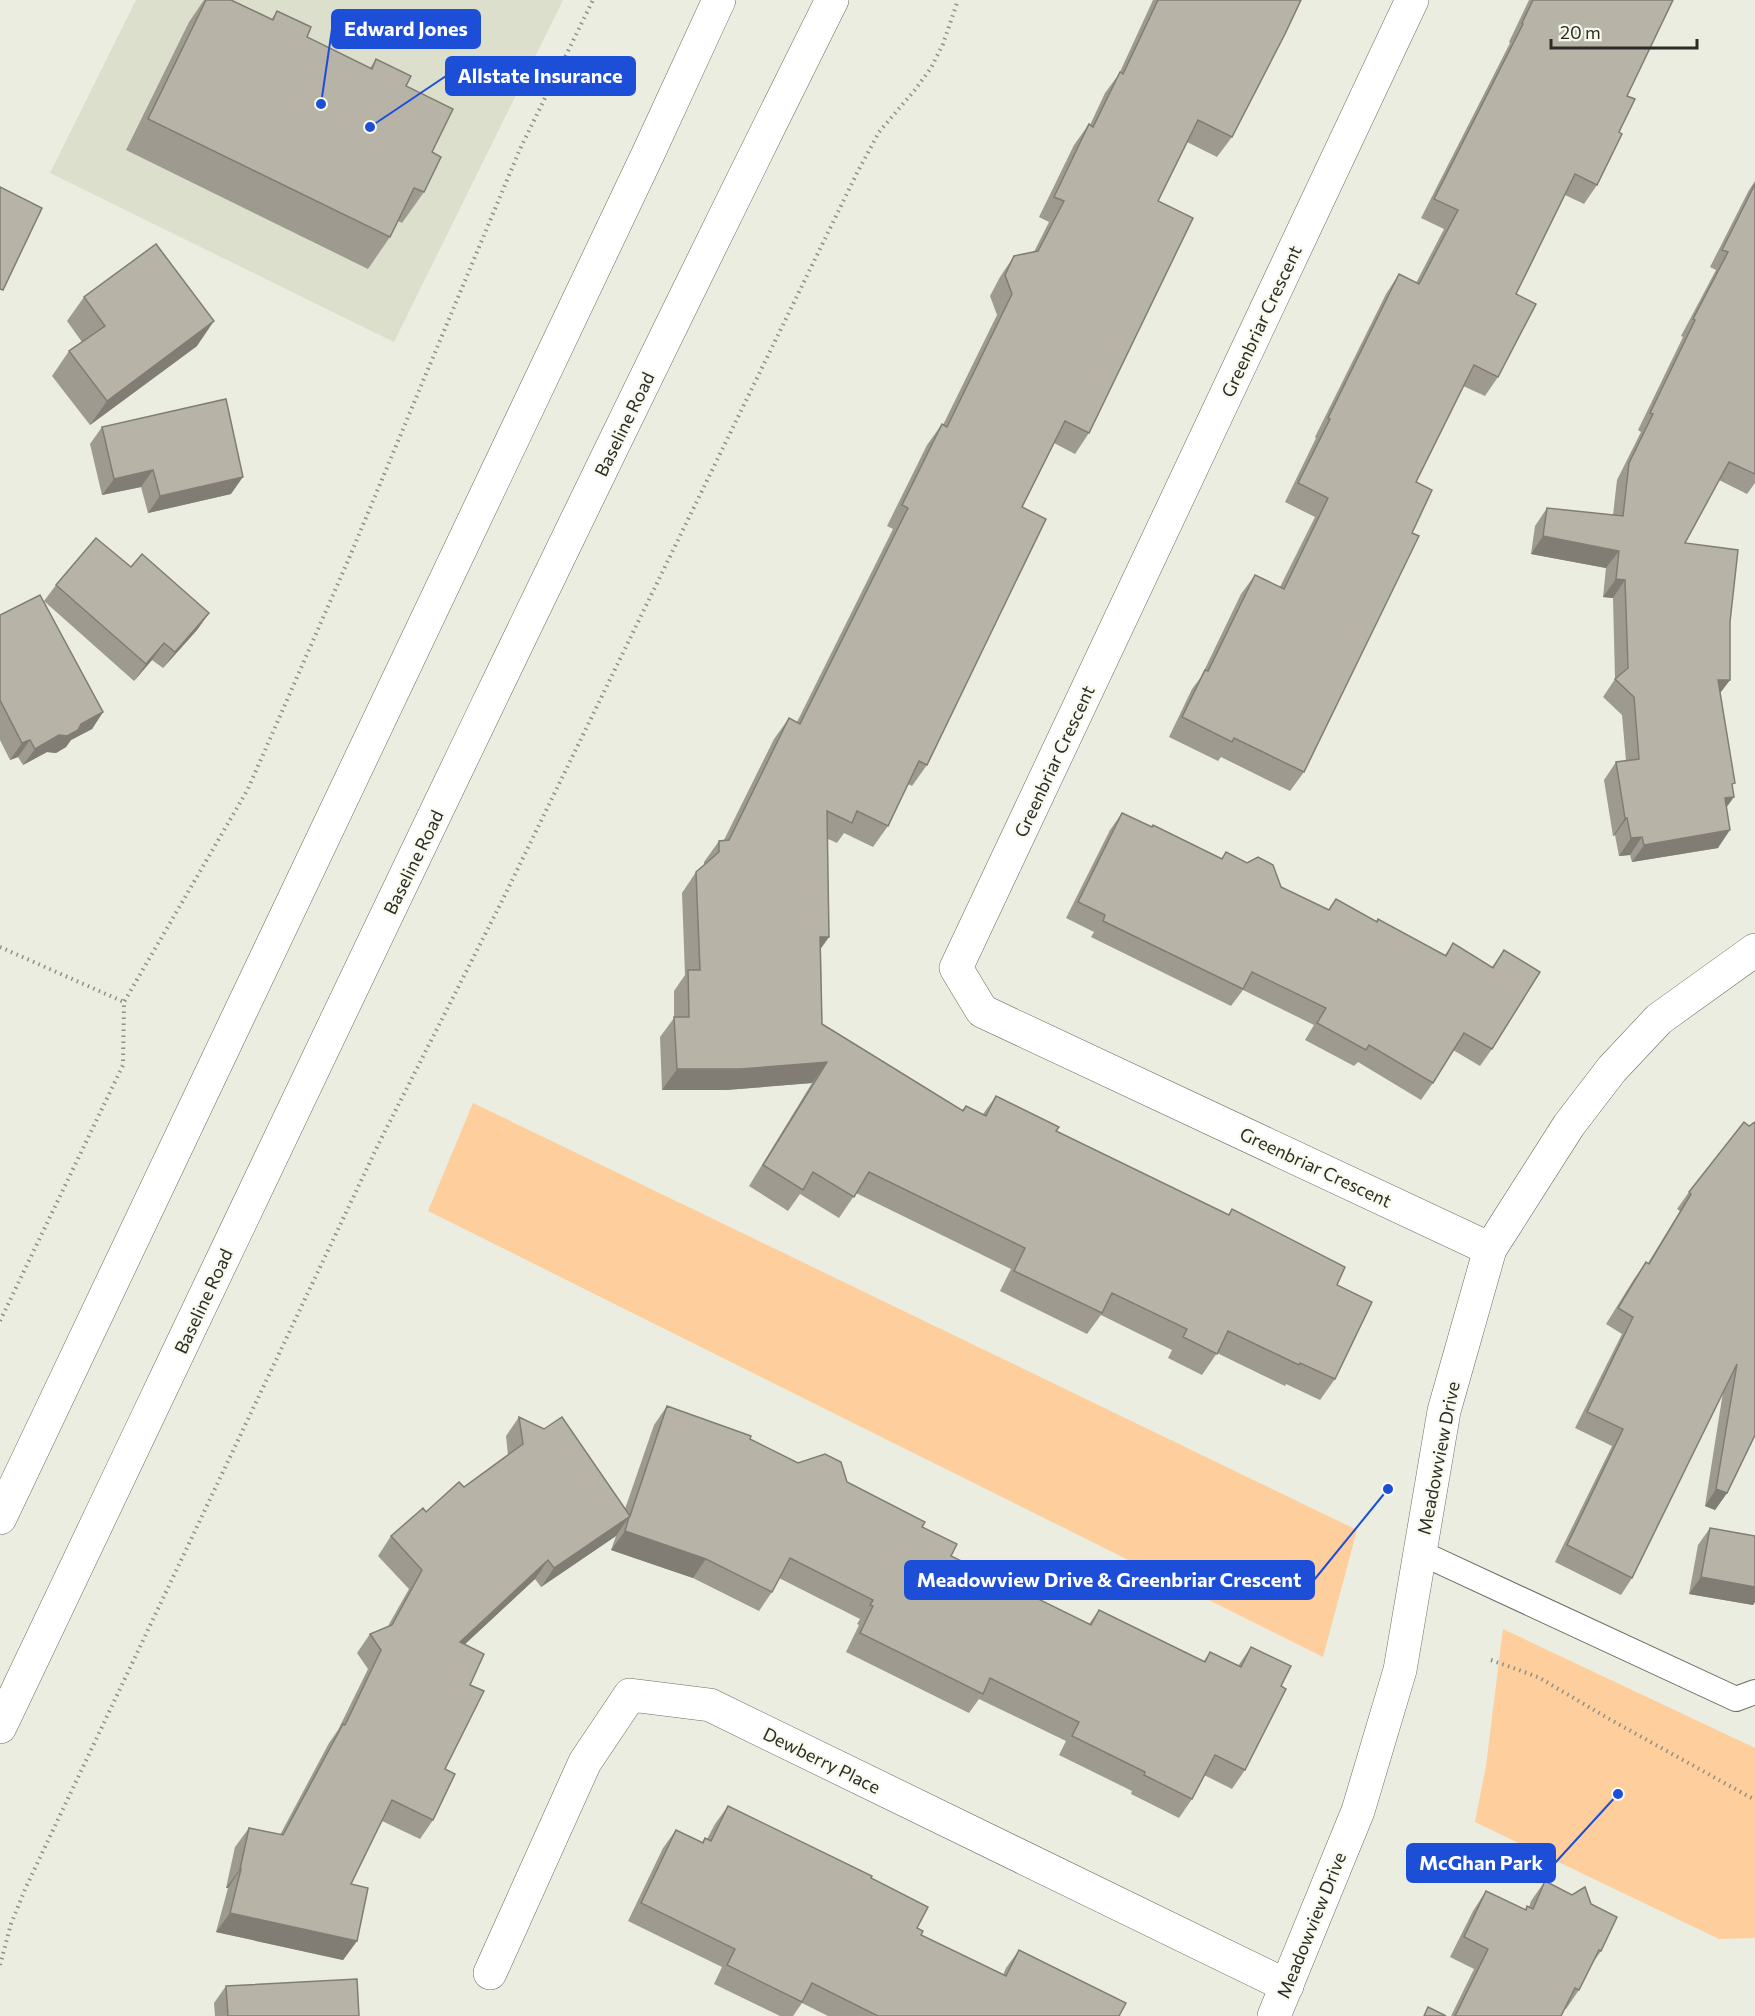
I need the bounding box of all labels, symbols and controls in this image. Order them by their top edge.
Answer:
callout: Edward Jones [332,10,480,48]
scale bar [1551,12,1696,50]
text: Edward Jones [344,16,468,40]
text: 20 m [1560,21,1601,43]
callout: Allstate Insurance [446,57,635,95]
text: Allstate Insurance [457,63,623,87]
street label: Greenbriar Crescent [1216,242,1306,400]
street label: Baseline Road [589,368,659,480]
street label: Greenbriar Crescent [1009,682,1099,840]
street label: Baseline Road [378,806,448,918]
street label: Greenbriar Crescent [1237,1122,1395,1212]
street label: Baseline Road [169,1245,237,1357]
street label: Meadowview Drive [1412,1379,1464,1537]
callout: Meadowview Drive & Greenbriar Crescent [905,1561,1314,1599]
text: Meadowview Drive & Greenbriar Crescent [917,1567,1301,1591]
street label: Dewberry Place [760,1722,884,1798]
callout: McGhan Park [1407,1844,1555,1882]
street label: Meadowview Drive [1272,1849,1350,2001]
text: McGhan Park [1419,1850,1544,1874]

